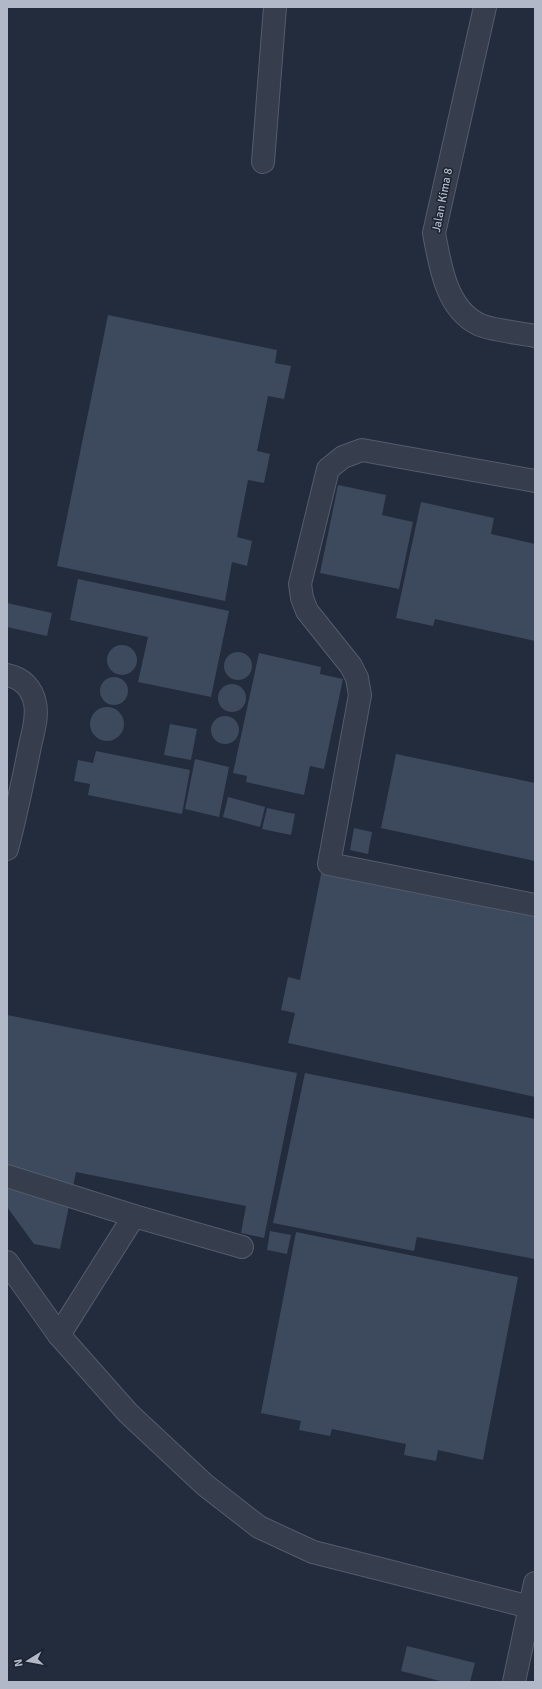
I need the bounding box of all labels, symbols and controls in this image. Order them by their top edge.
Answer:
street label: Jalan Kima 8 [429,167,456,233]
north arrow [8,1641,48,1681]
text: N [12,1658,26,1668]

